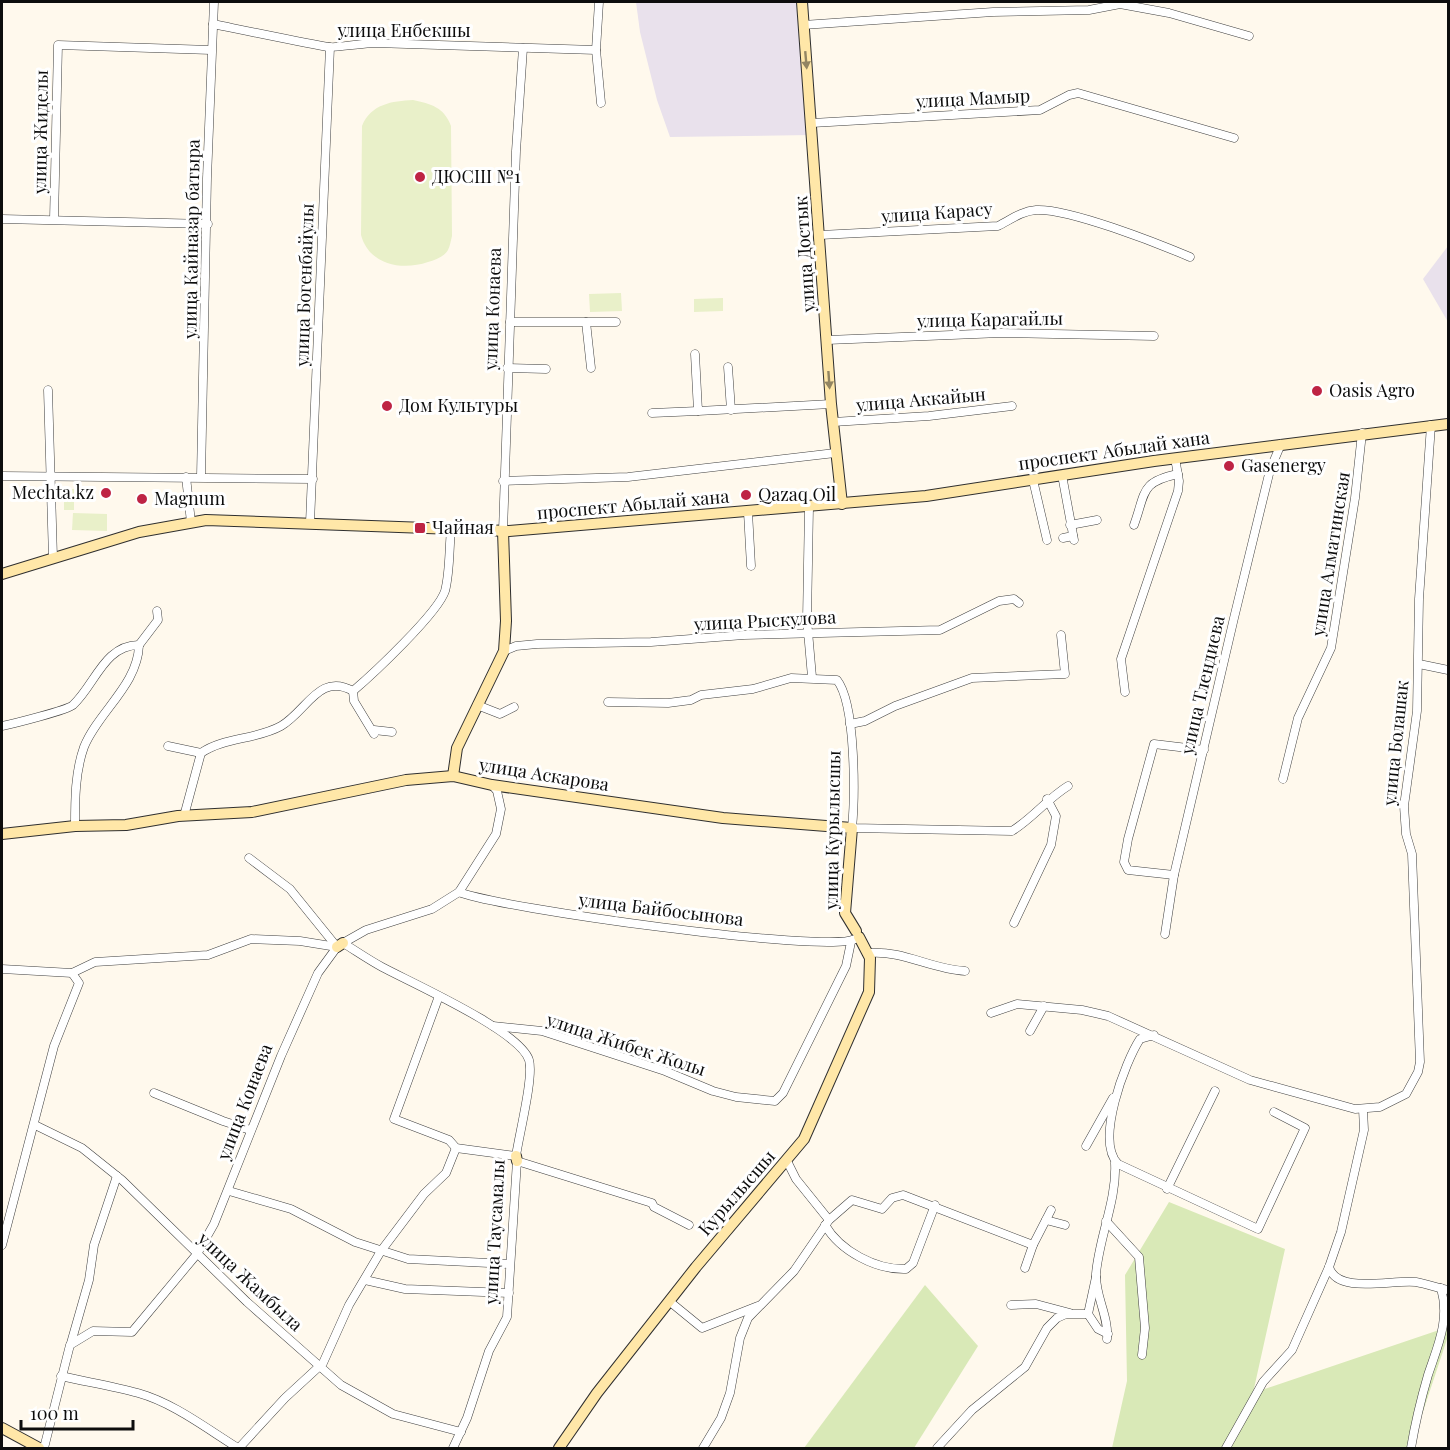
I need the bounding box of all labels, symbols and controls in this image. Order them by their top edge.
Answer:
street label: улица Енбекшы [336,18,471,42]
one-way arrow [801,50,811,69]
street label: улица Жиделы [27,69,53,195]
street label: улица Мамыр [914,83,1031,113]
street label: улица Кайназар батыра [177,139,205,340]
place label: ДЮСШ №1 [432,164,521,188]
marker: ДЮСШ №1 [413,170,427,184]
street label: улица Достык [788,195,820,314]
street label: улица Карасу [879,196,993,228]
street label: улица Богенбайулы [289,203,319,368]
street label: улица Конаева [478,247,506,372]
street label: улица Карагайлы [916,306,1064,332]
one-way arrow [825,370,834,389]
place label: Oasis Agro [1329,378,1415,402]
street label: улица Аккайын [854,381,987,417]
marker: Oasis Agro [1310,384,1324,398]
place label: Дом Культуры [399,393,518,417]
marker: Дом Культуры [380,399,394,413]
street label: проспект Абылай хана [1017,425,1211,475]
place label: Gasenergy [1241,453,1326,477]
marker: Gasenergy [1222,459,1236,473]
street label: улица Алматинская [1305,470,1355,639]
place label: Mechta.kz [12,480,94,504]
place label: Qazaq Oil [758,482,836,506]
street label: проспект Абылай хана [536,484,730,524]
marker: Mechta.kz [99,486,113,500]
place label: Magnum [154,486,225,510]
marker: Qazaq Oil [739,488,753,502]
marker: Magnum [135,492,149,506]
place label: Чайная [432,515,494,539]
marker: Чайная [413,521,427,535]
street label: улица Рыскулова [692,604,837,636]
street label: улица Тлендиева [1174,613,1230,758]
street label: улица Болашак [1376,679,1414,808]
street label: улица Курылысшы [819,750,845,911]
street label: улица Аскарова [476,752,611,796]
street label: улица Байбосынова [576,887,745,931]
street label: улица Жибек Жолы [543,1007,709,1081]
street label: улица Конаева [211,1040,277,1164]
street label: Курылысшы [692,1144,780,1240]
street label: улица Таусамалы [478,1159,510,1306]
street label: улица Жамбыла [192,1226,308,1336]
scale bar [21,1393,134,1431]
text: 100 m [30,1401,79,1425]

